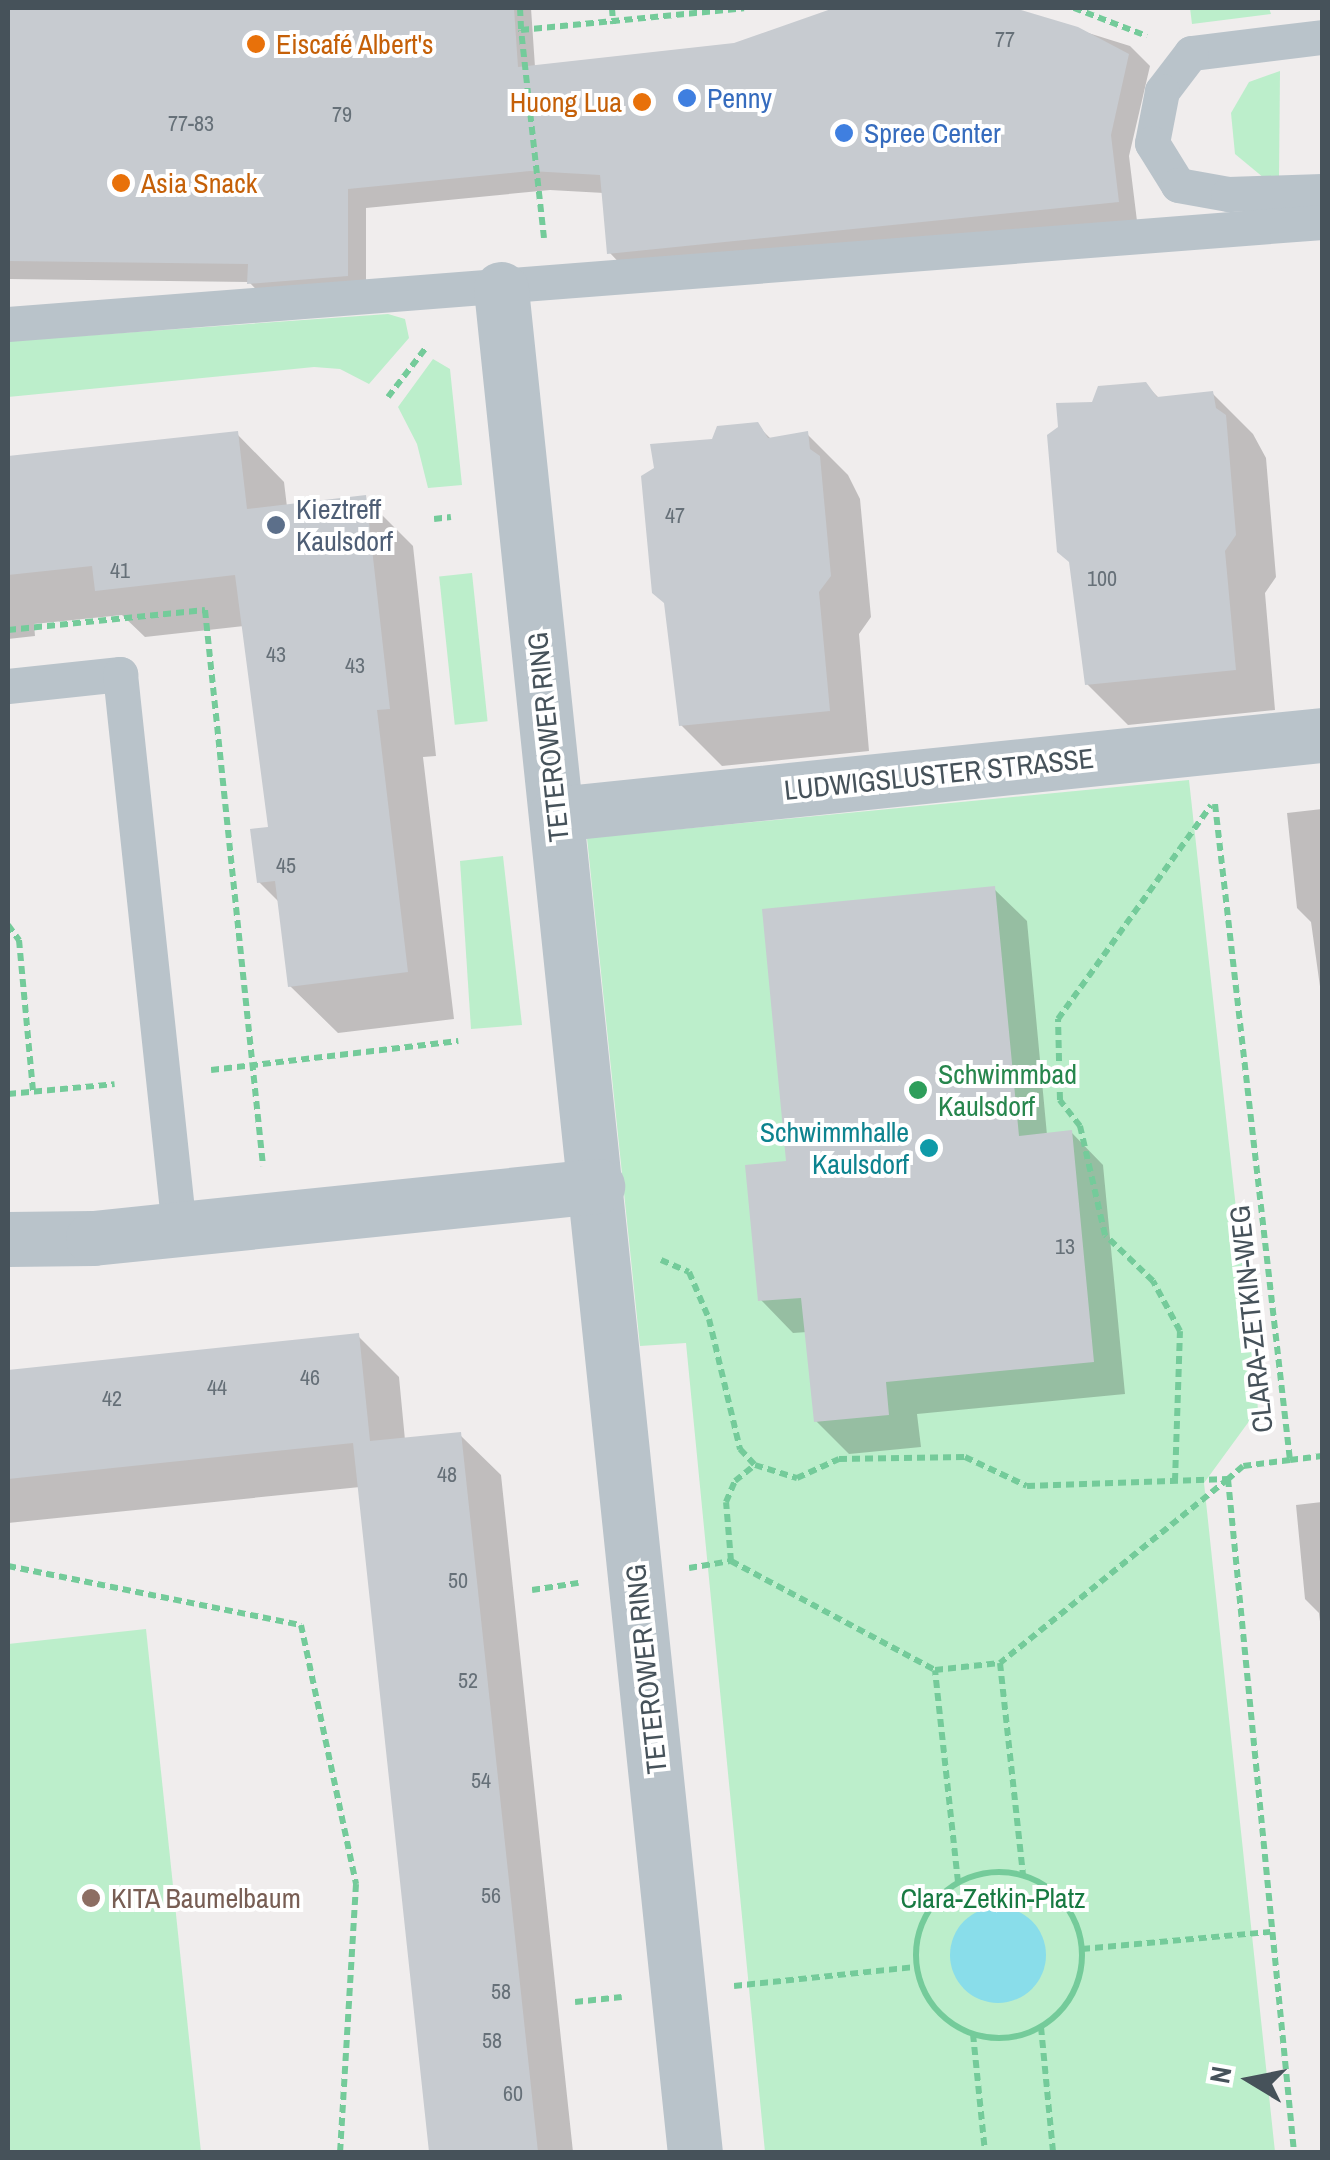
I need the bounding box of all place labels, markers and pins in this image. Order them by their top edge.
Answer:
place label: Eiscafé Albert's [276,27,435,61]
marker: Eiscafé Albert's [245,33,267,55]
place label: Penny [707,81,772,115]
place label: Huong Lua [510,85,622,119]
marker: Penny [676,87,698,109]
marker: Huong Lua [631,91,653,113]
place label: Spree Center [864,116,1001,150]
marker: Spree Center [833,122,855,144]
place label: Asia Snack [141,166,257,200]
marker: Asia Snack [110,172,132,194]
place label: Kieztreff Kaulsdorf [296,492,393,558]
marker: Kieztreff Kaulsdorf [265,514,287,536]
place label: Schwimmbad Kaulsdorf [938,1057,1077,1123]
marker: Schwimmbad Kaulsdorf [907,1079,929,1101]
place label: Schwimmhalle Kaulsdorf [760,1115,909,1181]
marker: Schwimmhalle Kaulsdorf [918,1137,940,1159]
place label: KITA Baumelbaum [111,1881,302,1915]
marker: KITA Baumelbaum [80,1887,102,1909]

